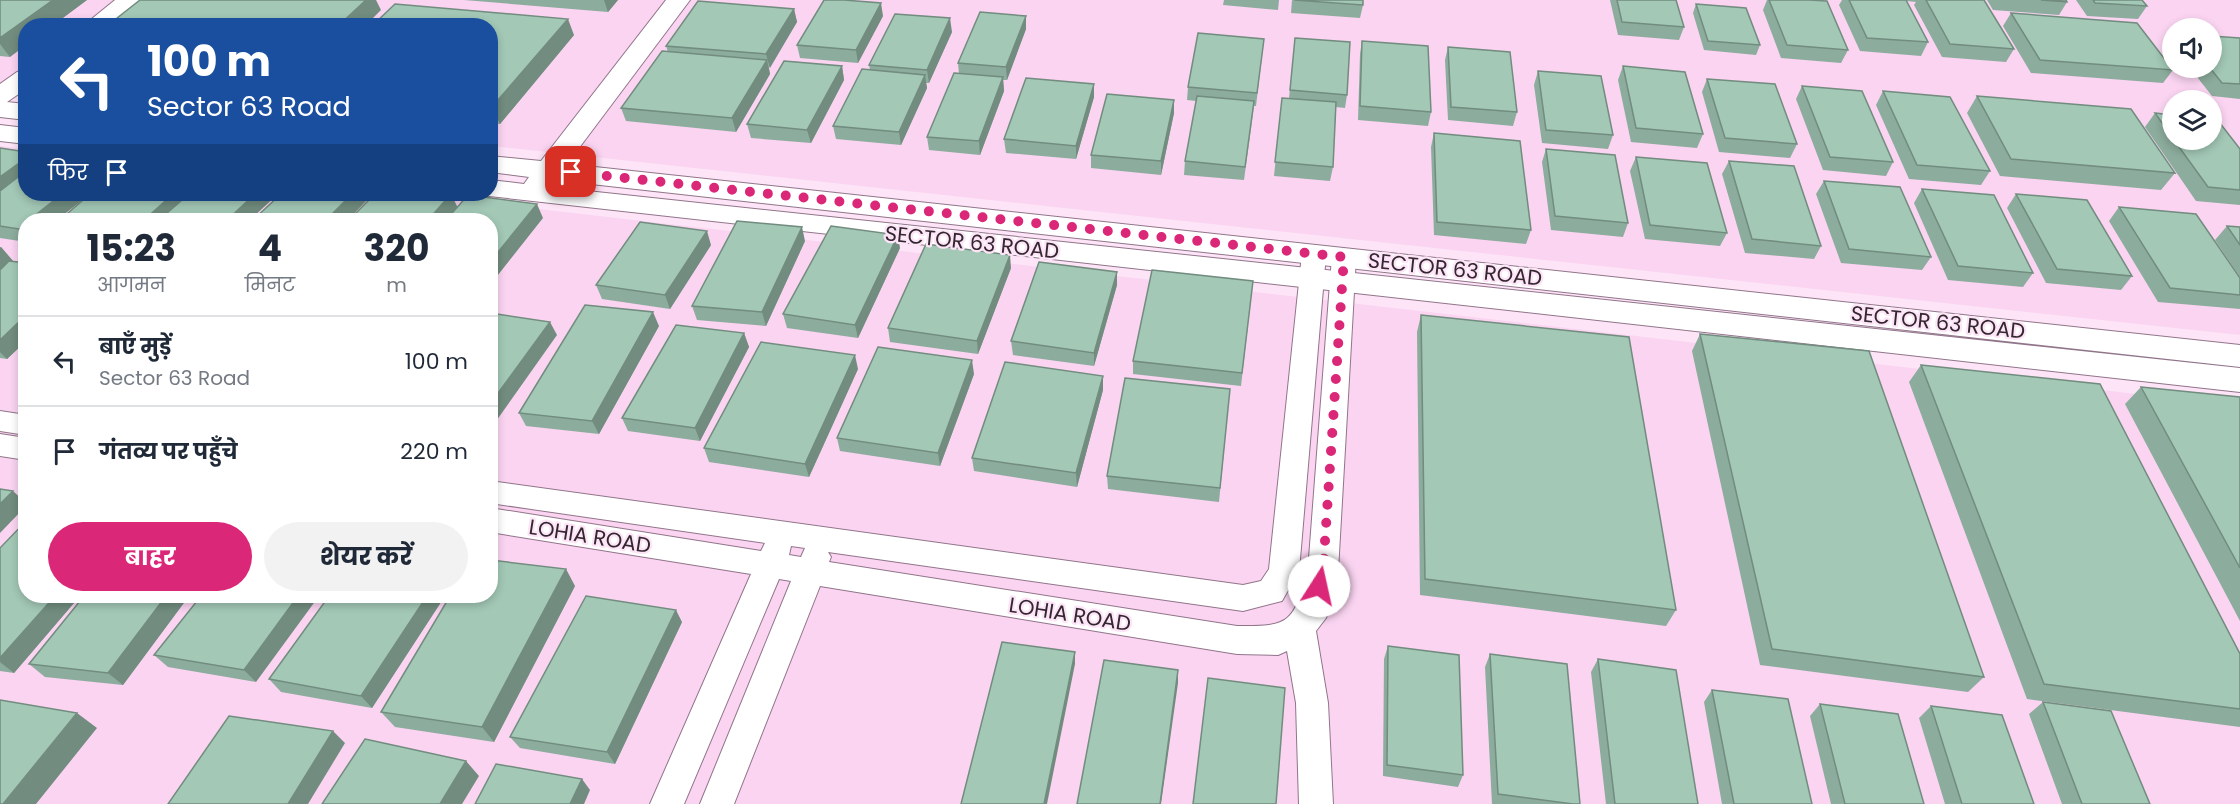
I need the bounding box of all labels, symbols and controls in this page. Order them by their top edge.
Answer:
map controls [2162,18,2222,150]
button: sound [2162,18,2222,78]
text: 100 m [147,32,271,91]
icon: left [48,42,126,120]
text: Sector 63 Road [147,88,351,125]
button: layers [2162,90,2222,150]
pin [545,146,596,197]
icon: arrive [554,155,587,188]
icon: arrive [100,156,133,189]
text: फिर [48,157,88,188]
street label: SECTOR 63 ROAD [883,218,1061,266]
text: 15:23 [87,223,176,274]
text: 4 [258,223,282,274]
text: 320 [364,223,429,274]
street label: SECTOR 63 ROAD [1366,245,1544,293]
text: आगमन [97,271,166,299]
text: मिनट [245,271,295,299]
text: m [386,271,407,299]
street label: SECTOR 63 ROAD [1849,298,2027,346]
text: बाएँ मुड़ें [99,331,171,362]
icon: left [48,345,81,378]
text: 100 m [405,346,468,377]
text: Sector 63 Road [99,364,250,392]
icon: arrive [48,435,81,468]
text: गंतव्य पर पहुँचे [99,436,238,467]
text: 220 m [400,436,468,467]
street label: LOHIA ROAD [527,512,653,560]
button: बाहर [48,522,252,591]
button: शेयर करें [264,522,468,591]
position arrow [1287,554,1351,618]
street label: LOHIA ROAD [1007,590,1133,638]

